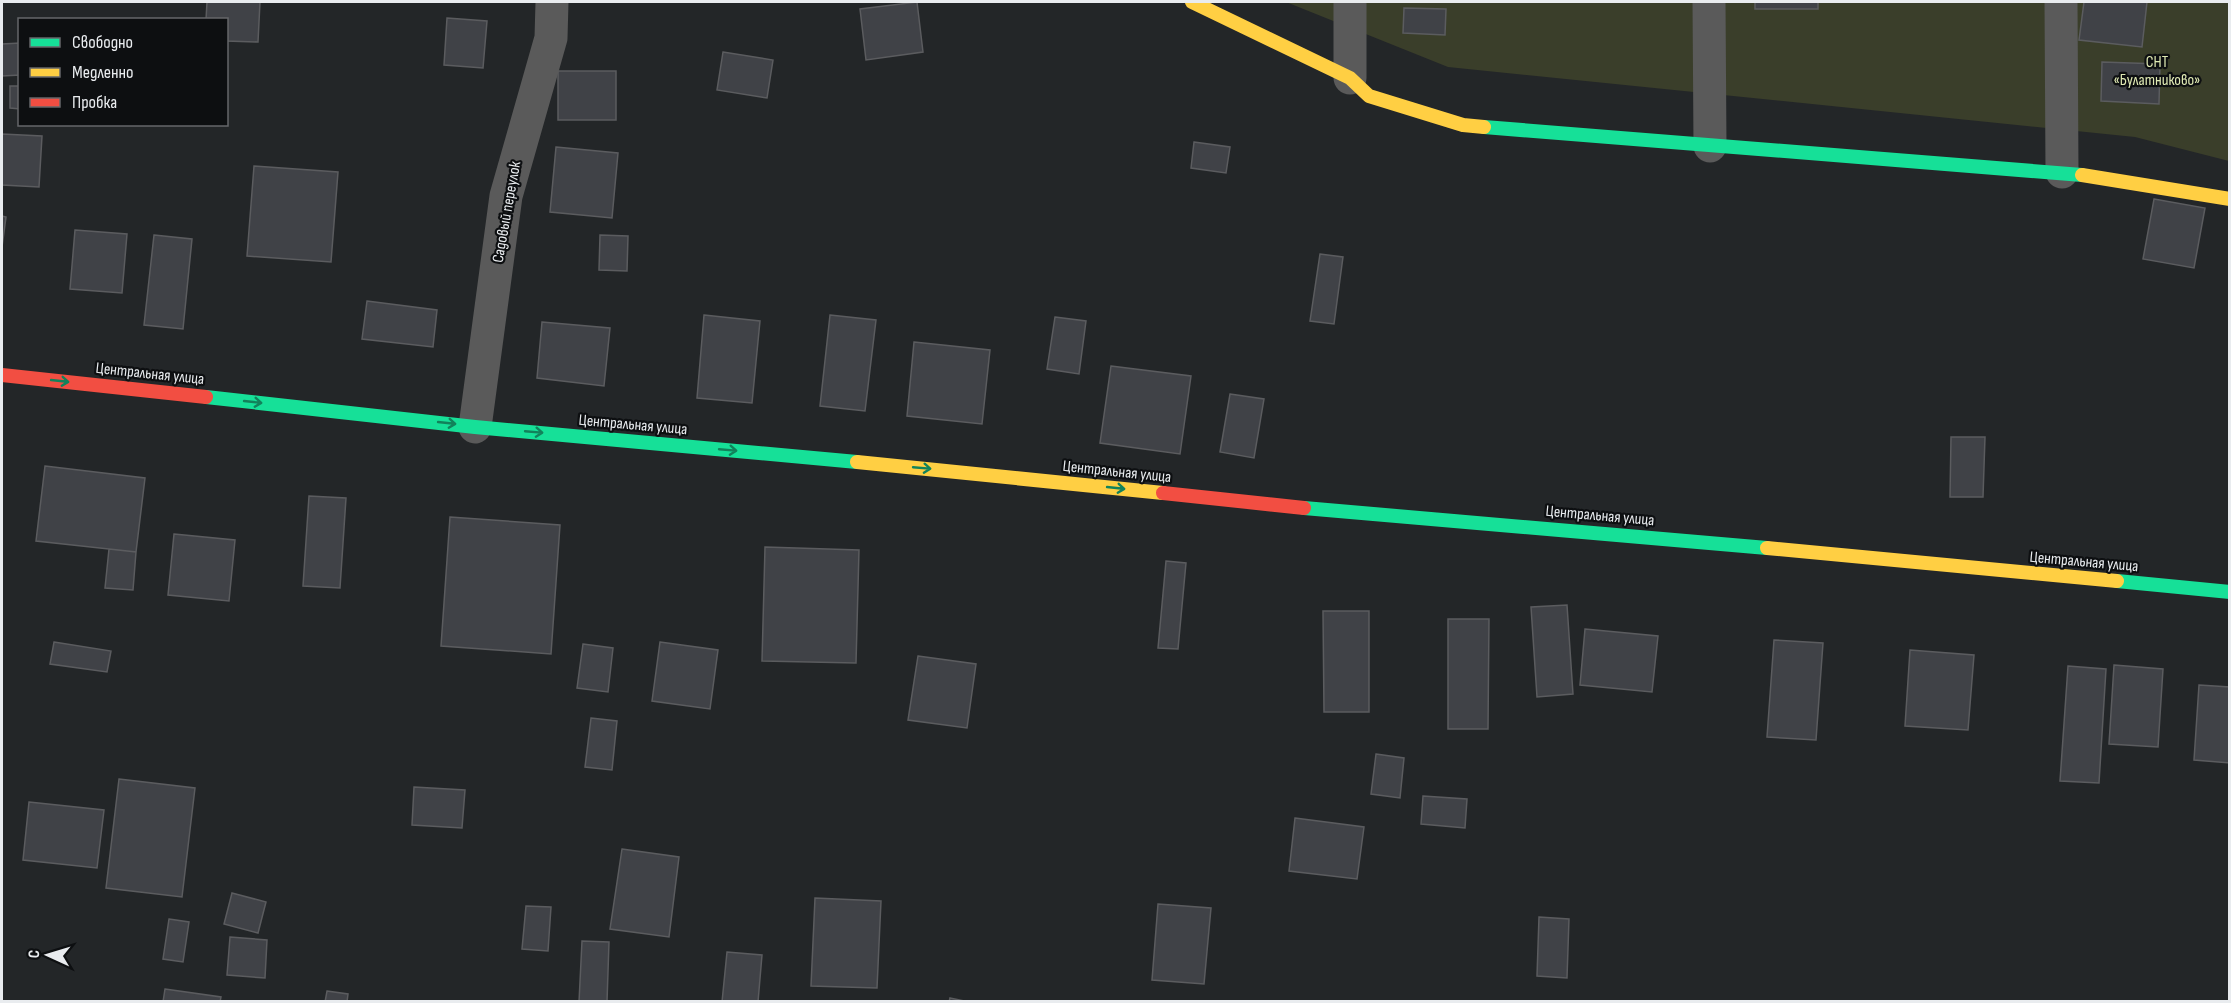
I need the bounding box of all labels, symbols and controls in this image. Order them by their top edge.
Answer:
legend [18,18,228,126]
text: Свободно [72,32,133,53]
park label: СНТ «Булатниково» [2114,53,2200,90]
text: Медленно [72,62,134,83]
text: Пробка [72,92,117,113]
street label: Садовый переулок [489,159,525,264]
street label: Центральная улица [95,359,205,389]
one-way arrow [49,376,69,387]
one-way arrow [243,397,263,408]
street label: Центральная улица [578,411,688,439]
one-way arrow [437,418,457,429]
one-way arrow [523,427,543,438]
one-way arrow [717,445,737,456]
street label: Центральная улица [1062,457,1172,487]
one-way arrow [912,463,931,474]
one-way arrow [1105,483,1125,494]
street label: Центральная улица [1545,502,1655,530]
street label: Центральная улица [2029,548,2139,576]
north arrow [18,925,78,985]
text: С [25,949,44,959]

